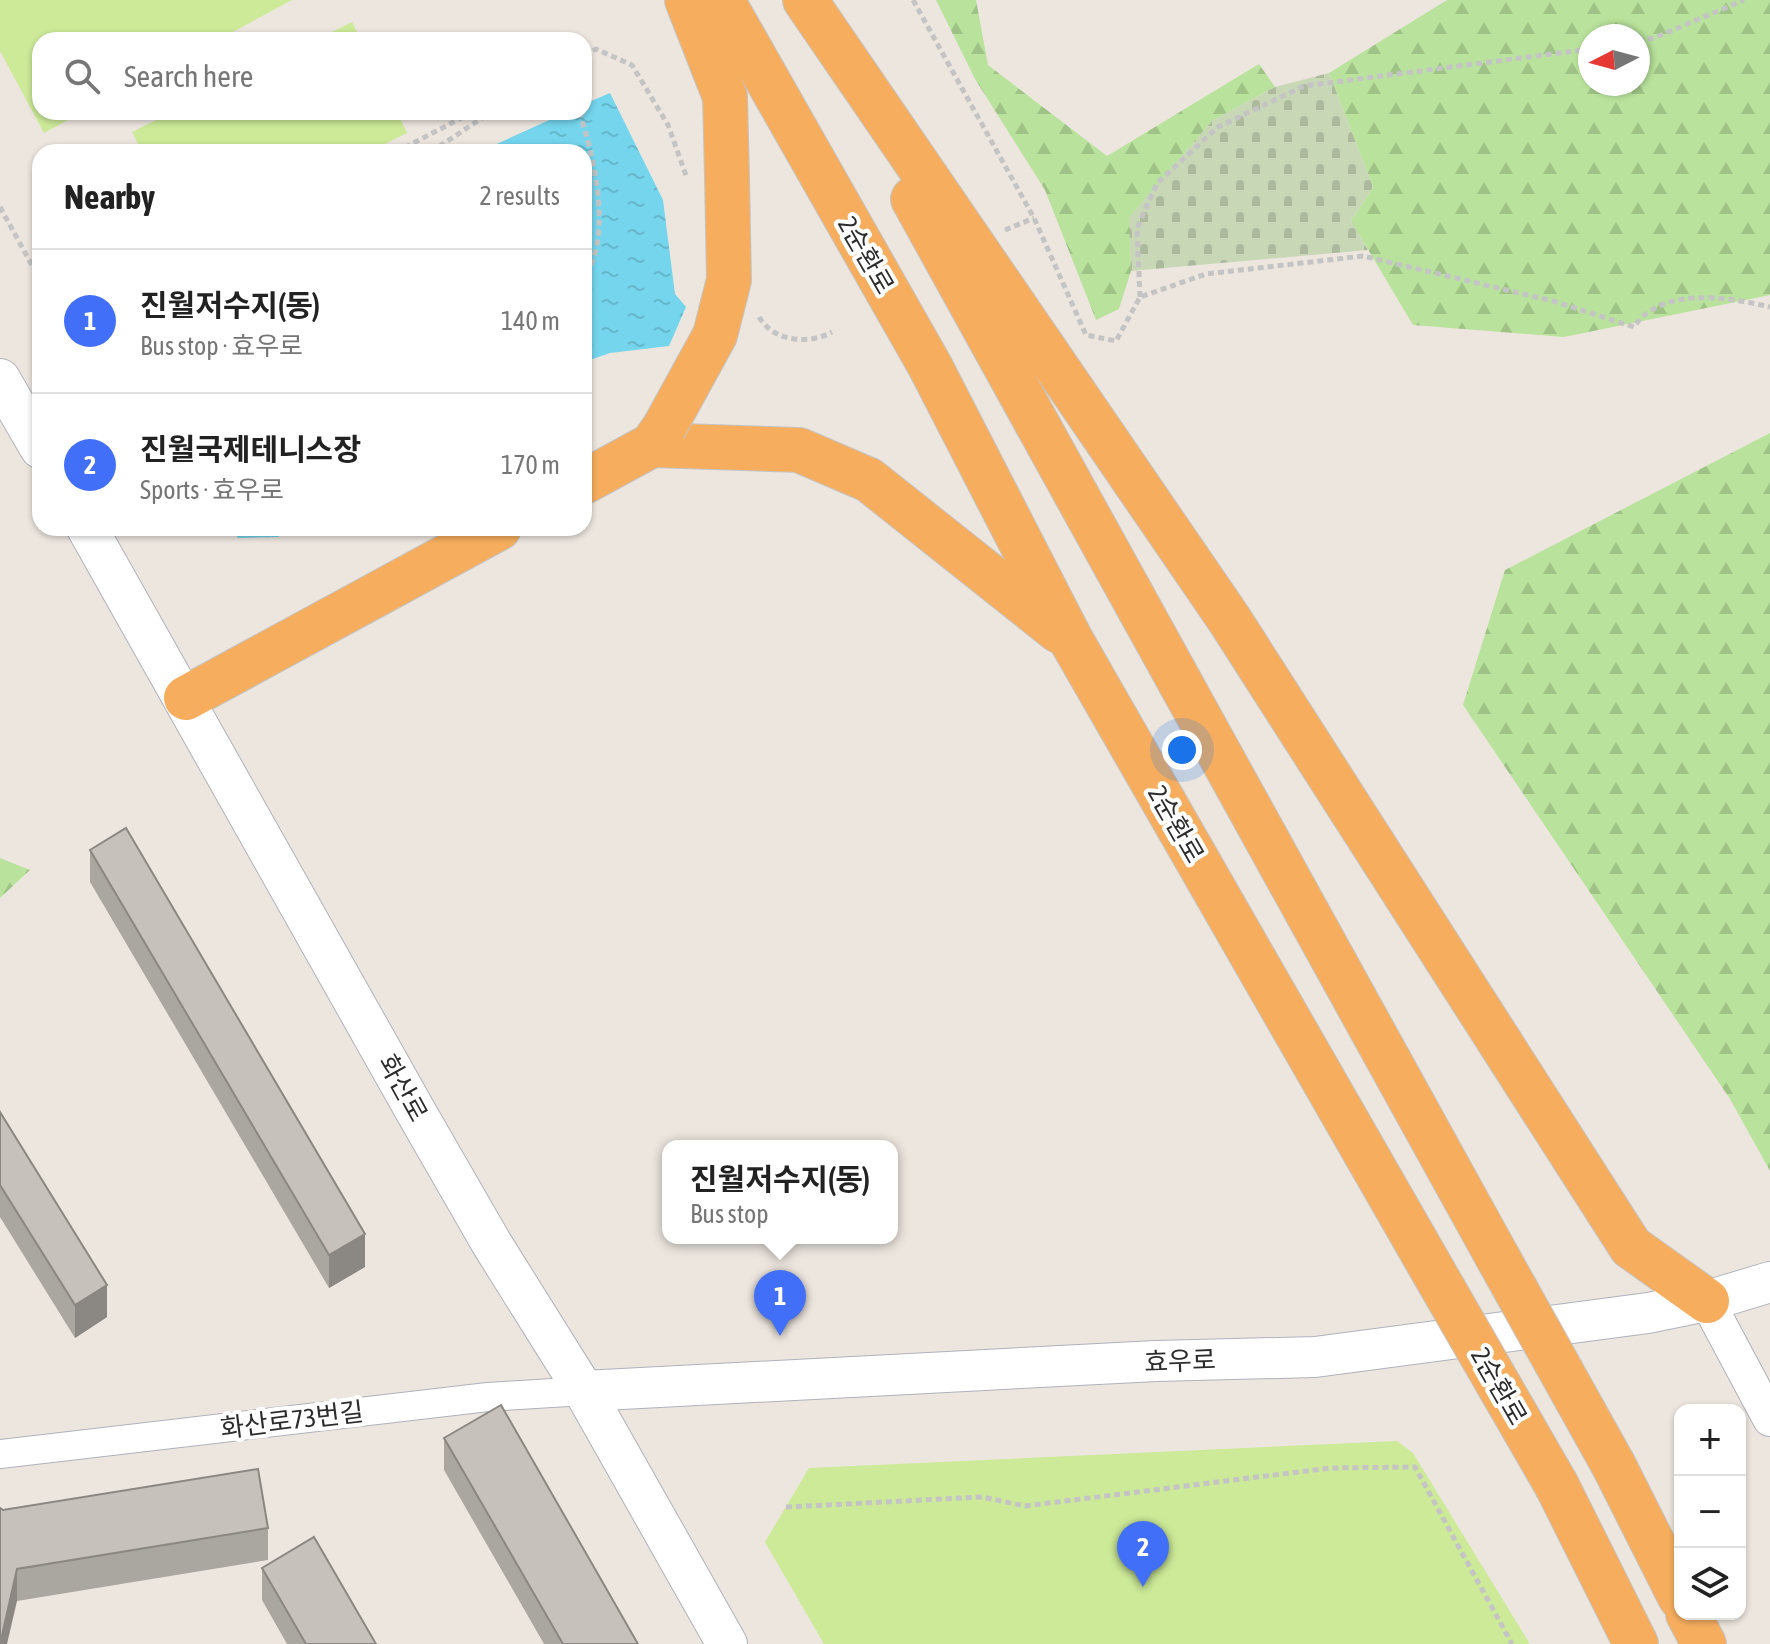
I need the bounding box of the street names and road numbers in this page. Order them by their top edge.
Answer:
street label: 2순환로 [832,211,900,299]
street label: 2순환로 [1142,780,1210,868]
street label: 화산로 [372,1049,434,1127]
street label: 2순환로 [1465,1342,1533,1430]
street label: 효우로 [1144,1345,1216,1377]
street label: 화산로73번길 [219,1396,365,1444]

